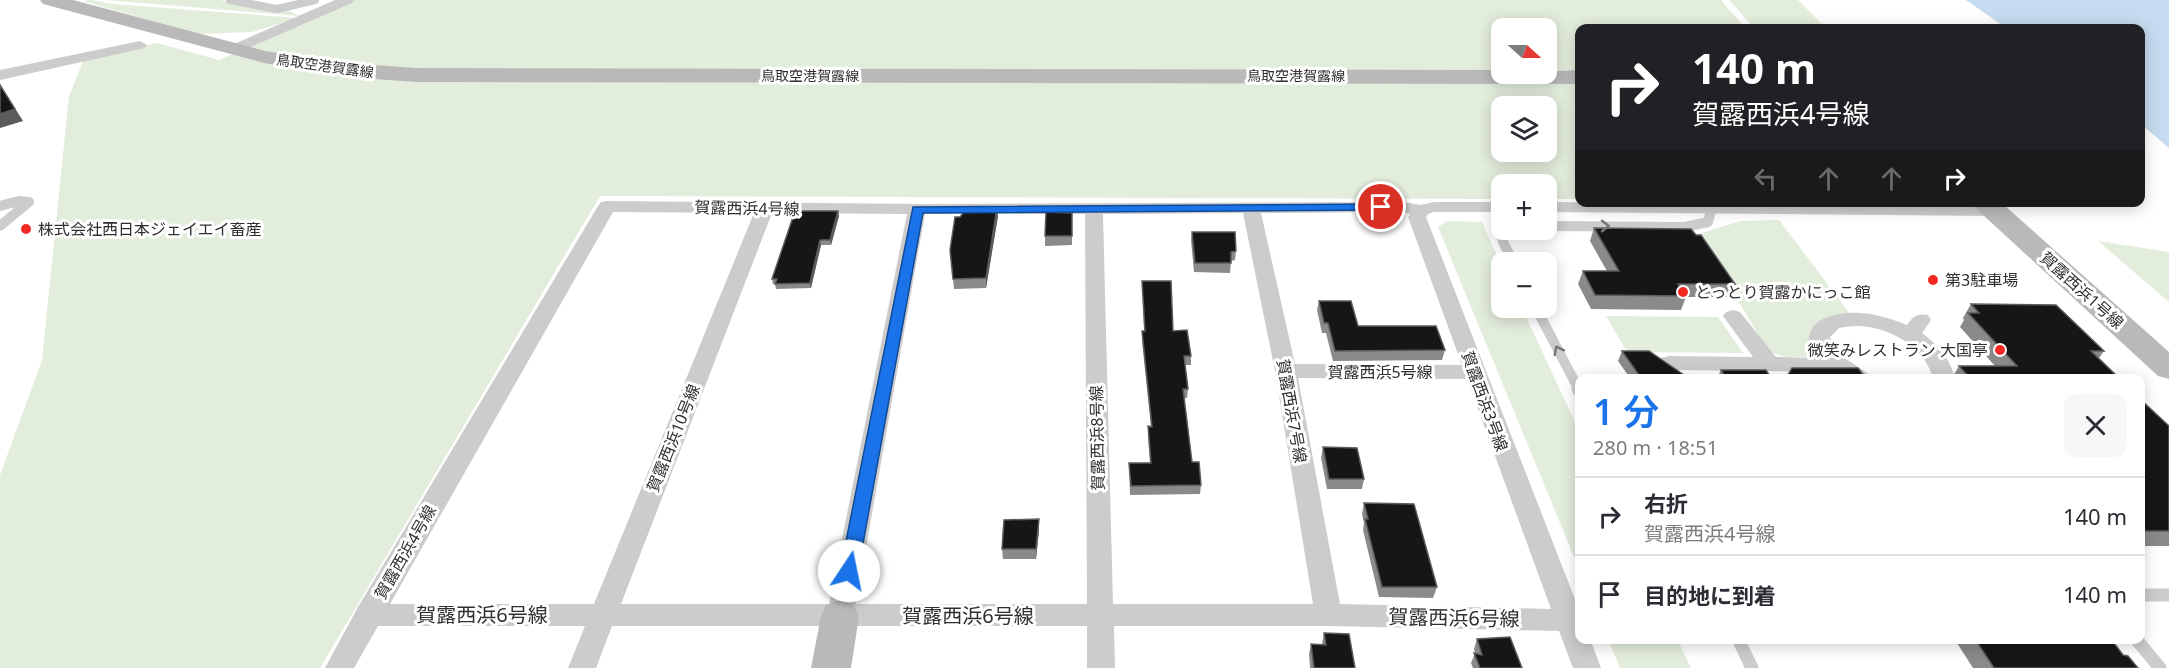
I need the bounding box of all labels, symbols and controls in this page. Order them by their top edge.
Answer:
north arrow [1491,18,1557,84]
map controls [1491,18,1557,318]
text: 140 m [1692,39,1816,96]
icon: right [1593,48,1671,126]
street label: 鳥取空港賀露線 [275,49,375,82]
street label: 鳥取空港賀露線 [761,66,859,85]
street label: 鳥取空港賀露線 [1247,66,1345,85]
text: 賀露西浜4号線 [1692,95,1869,132]
button: layers [1491,96,1557,162]
icon: left [1749,162,1782,195]
icon: ahead [1812,162,1845,195]
icon: ahead [1875,162,1908,195]
icon: right [1938,162,1971,195]
button: + [1491,174,1557,240]
pin [1355,181,1406,232]
icon: arrive [1364,190,1397,223]
street label: 賀露西浜4号線 [694,196,800,220]
place label: 株式会社西日本ジェイエイ畜産 [38,218,262,240]
one-way arrow [1600,220,1609,233]
marker: 株式会社西日本ジェイエイ畜産 [19,222,33,236]
street label: 賀露西浜1号線 [2036,247,2128,333]
button: − [1491,252,1557,318]
place label: 第3駐車場 [1945,269,2018,291]
marker: 第3駐車場 [1926,273,1940,287]
place label: とっとり賀露かにっこ館 [1695,281,1871,303]
marker: とっとり賀露かにっこ館 [1676,285,1690,299]
place label: 微笑みレストラン 大国亭 [1808,339,1988,361]
marker: 微笑みレストラン 大国亭 [1993,343,2007,357]
one-way arrow [1553,345,1565,356]
street label: 賀露西浜3号線 [1457,348,1513,454]
street label: 賀露西浜7号線 [1272,357,1312,465]
street label: 賀露西浜5号線 [1327,361,1433,383]
street label: 賀露西浜10号線 [641,381,705,495]
street label: 賀露西浜8号線 [1085,385,1109,491]
text: 1 分 [1593,387,1659,436]
button: close [2064,394,2127,457]
text: 280 m · 18:51 [1593,434,1718,461]
text: 右折 [1644,488,1688,518]
icon: right [1593,500,1626,533]
street label: 賀露西浜4号線 [369,501,441,603]
text: 140 m [2063,501,2127,531]
text: 賀露西浜4号線 [1644,520,1775,547]
position arrow [817,539,881,603]
icon: arrive [1593,578,1626,611]
text: 140 m [2063,579,2127,609]
text: 目的地に到着 [1644,580,1776,610]
street label: 賀露西浜6号線 [416,601,548,628]
street label: 賀露西浜6号線 [902,602,1034,629]
street label: 賀露西浜6号線 [1388,603,1520,632]

